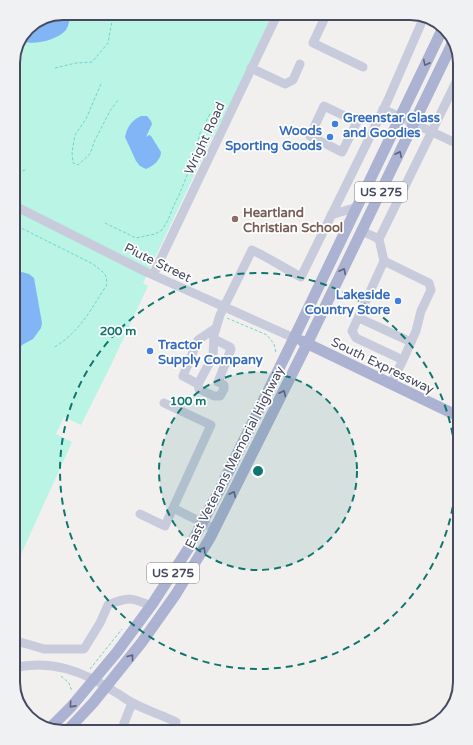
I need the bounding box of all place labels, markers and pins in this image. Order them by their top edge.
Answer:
place label: Greenstar Glass and Goodies [343,110,440,141]
marker: Greenstar Glass and Goodies [330,119,340,129]
place label: Woods Sporting Goods [225,123,322,154]
marker: Woods Sporting Goods [325,132,335,142]
place label: Heartland Christian School [243,205,343,236]
marker: Heartland Christian School [230,214,240,224]
place label: Lakeside Country Store [305,287,391,318]
marker: Lakeside Country Store [393,296,403,306]
place label: Tractor Supply Company [157,337,263,368]
marker: Tractor Supply Company [145,346,155,356]
centre of rings [251,464,265,478]

